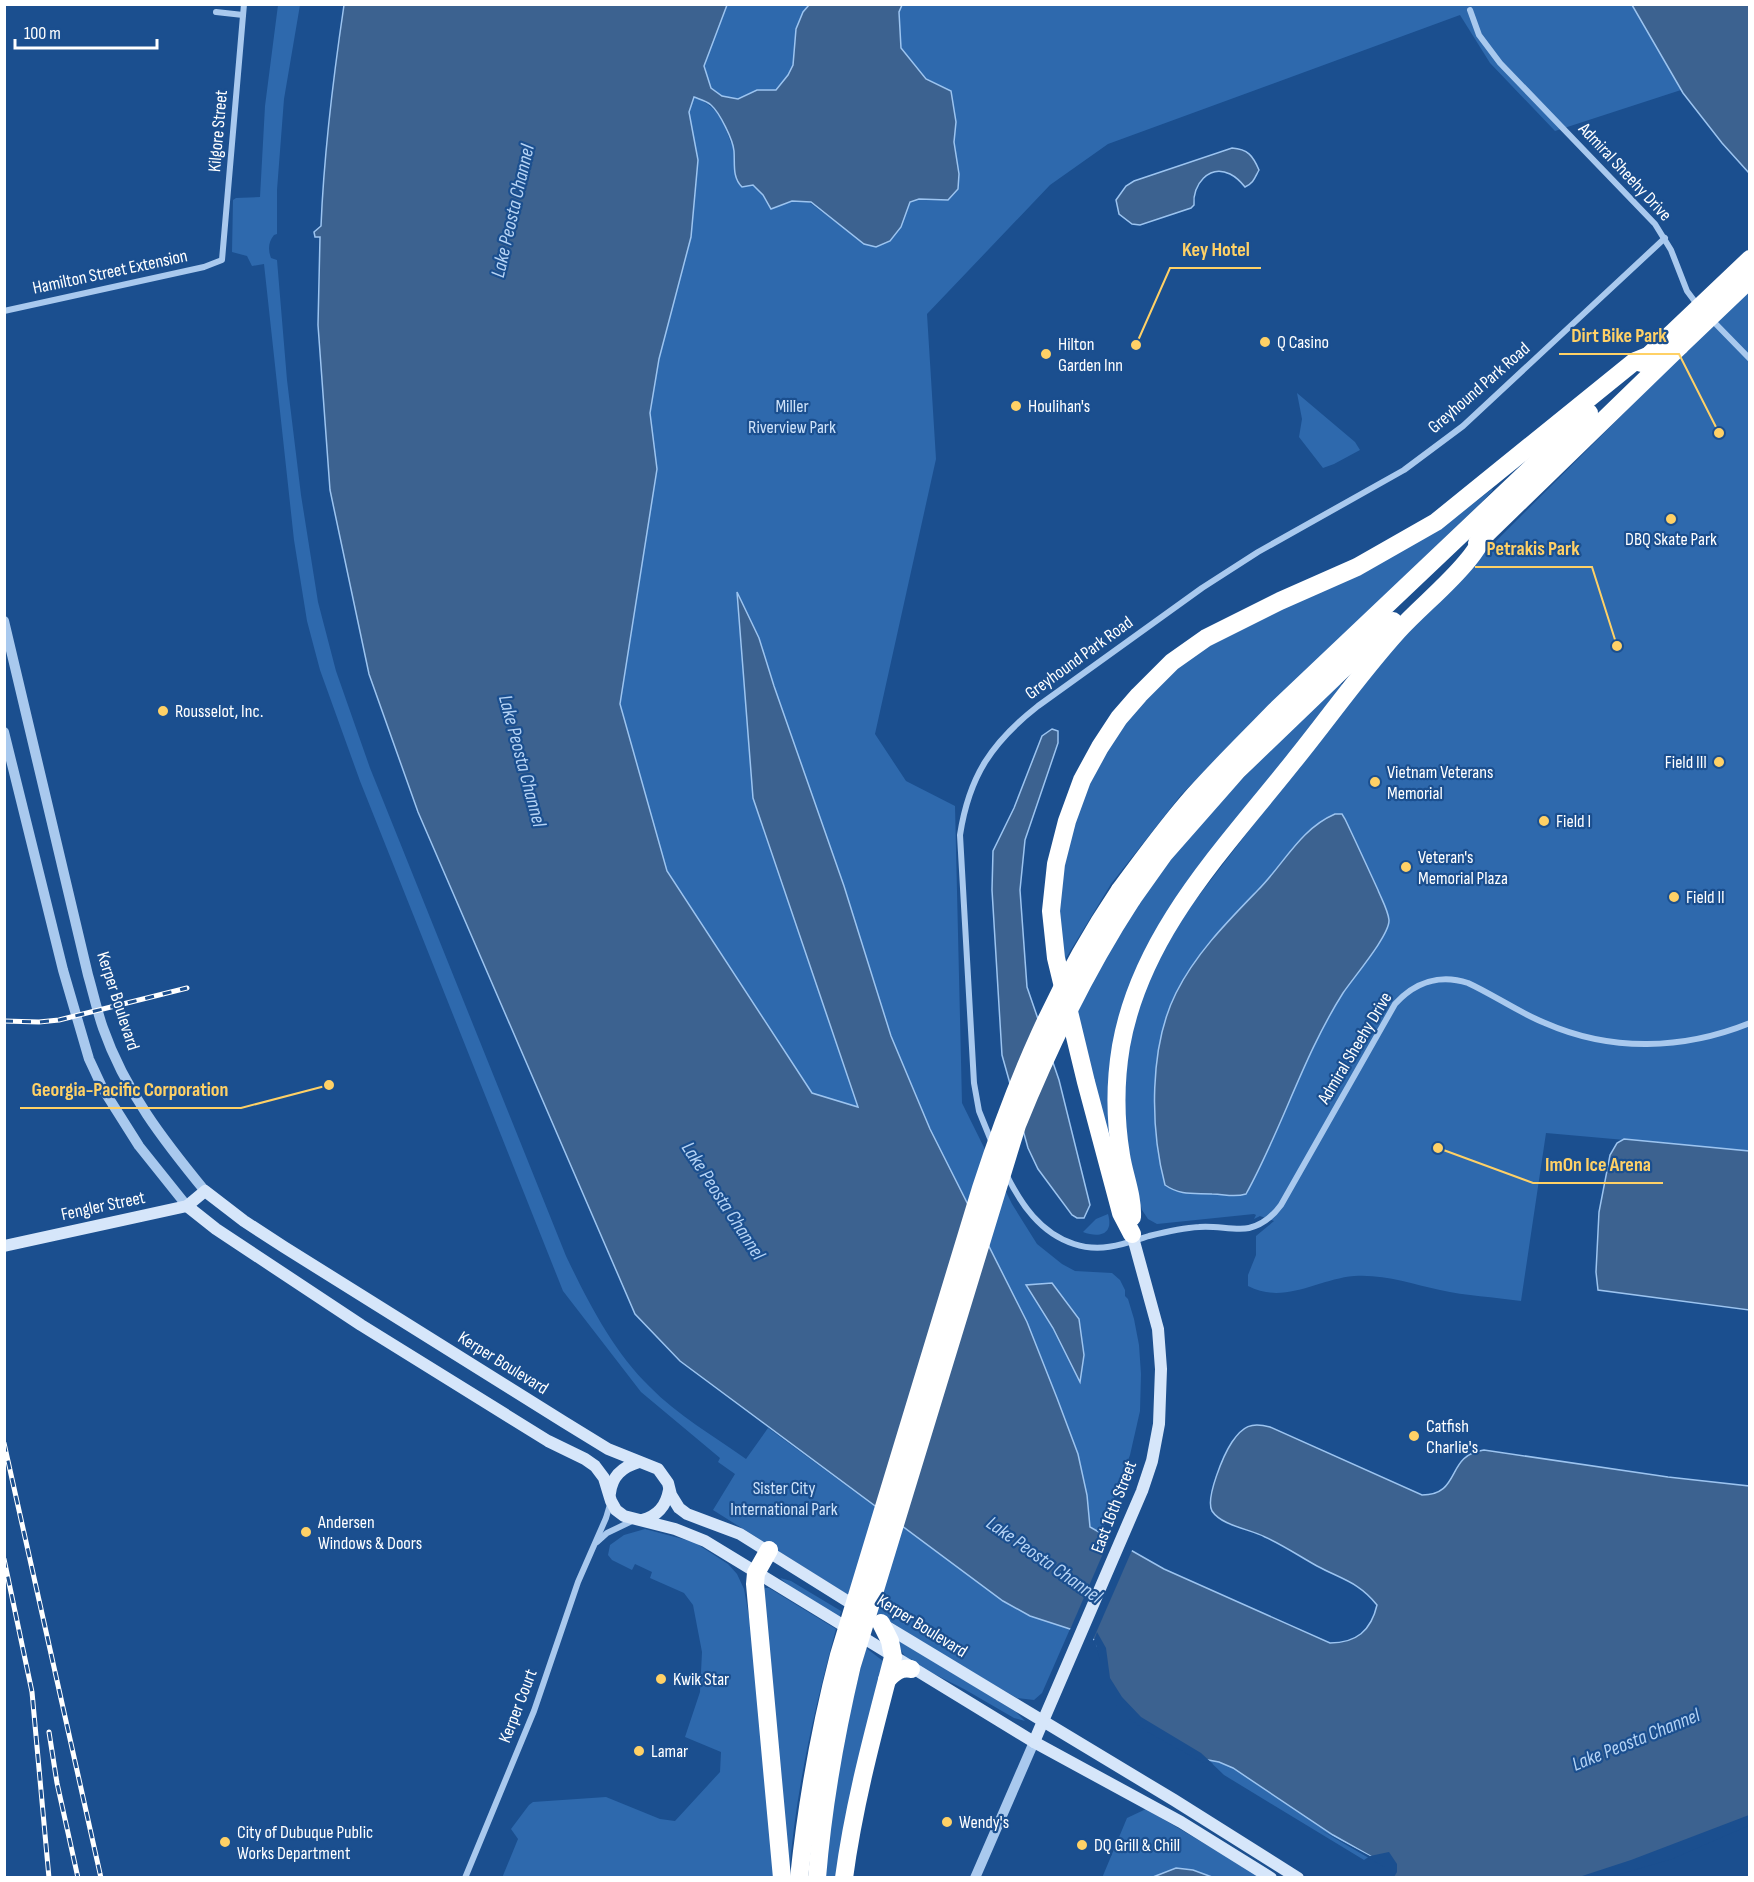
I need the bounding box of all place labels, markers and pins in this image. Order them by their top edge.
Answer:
callout: Key Hotel [1170,230,1261,268]
callout: Dirt Bike Park [1559,316,1679,354]
place label: Q Casino [1277,332,1329,353]
place label: Hilton Garden Inn [1058,334,1123,376]
marker: Q Casino [1258,335,1272,349]
marker: Hilton Garden Inn [1039,347,1053,361]
place label: Houlihan's [1028,396,1090,417]
marker: Houlihan's [1009,399,1023,413]
marker: DBQ Skate Park [1664,512,1678,526]
callout: Petrakis Park [1475,529,1592,567]
place label: DBQ Skate Park [1625,529,1717,550]
place label: Rousselot, Inc. [175,701,263,722]
marker: Rousselot, Inc. [156,704,170,718]
place label: Field III [1665,752,1707,773]
marker: Field III [1712,755,1726,769]
place label: Vietnam Veterans Memorial [1387,762,1493,804]
marker: Vietnam Veterans Memorial [1368,775,1382,789]
place label: Field I [1556,811,1591,832]
marker: Field I [1537,814,1551,828]
place label: Veteran's Memorial Plaza [1418,847,1508,889]
marker: Veteran's Memorial Plaza [1399,860,1413,874]
place label: Field II [1686,887,1725,908]
marker: Field II [1667,890,1681,904]
callout: Georgia-Pacific Corporation [20,1070,241,1108]
callout: ImOn Ice Arena [1533,1145,1663,1183]
place label: Catfish Charlie's [1426,1416,1478,1458]
marker: Catfish Charlie's [1407,1429,1421,1443]
place label: Andersen Windows & Doors [317,1512,422,1554]
marker: Andersen Windows & Doors [299,1525,313,1539]
place label: Kwik Star [673,1669,729,1690]
marker: Kwik Star [654,1672,668,1686]
place label: Lamar [651,1741,688,1762]
marker: Lamar [632,1744,646,1758]
place label: Wendy's [959,1812,1009,1833]
marker: Wendy's [940,1815,954,1829]
place label: City of Dubuque Public Works Department [237,1822,373,1864]
marker: City of Dubuque Public Works Department [218,1835,232,1849]
place label: DQ Grill & Chill [1094,1835,1180,1856]
marker: DQ Grill & Chill [1075,1838,1089,1852]

